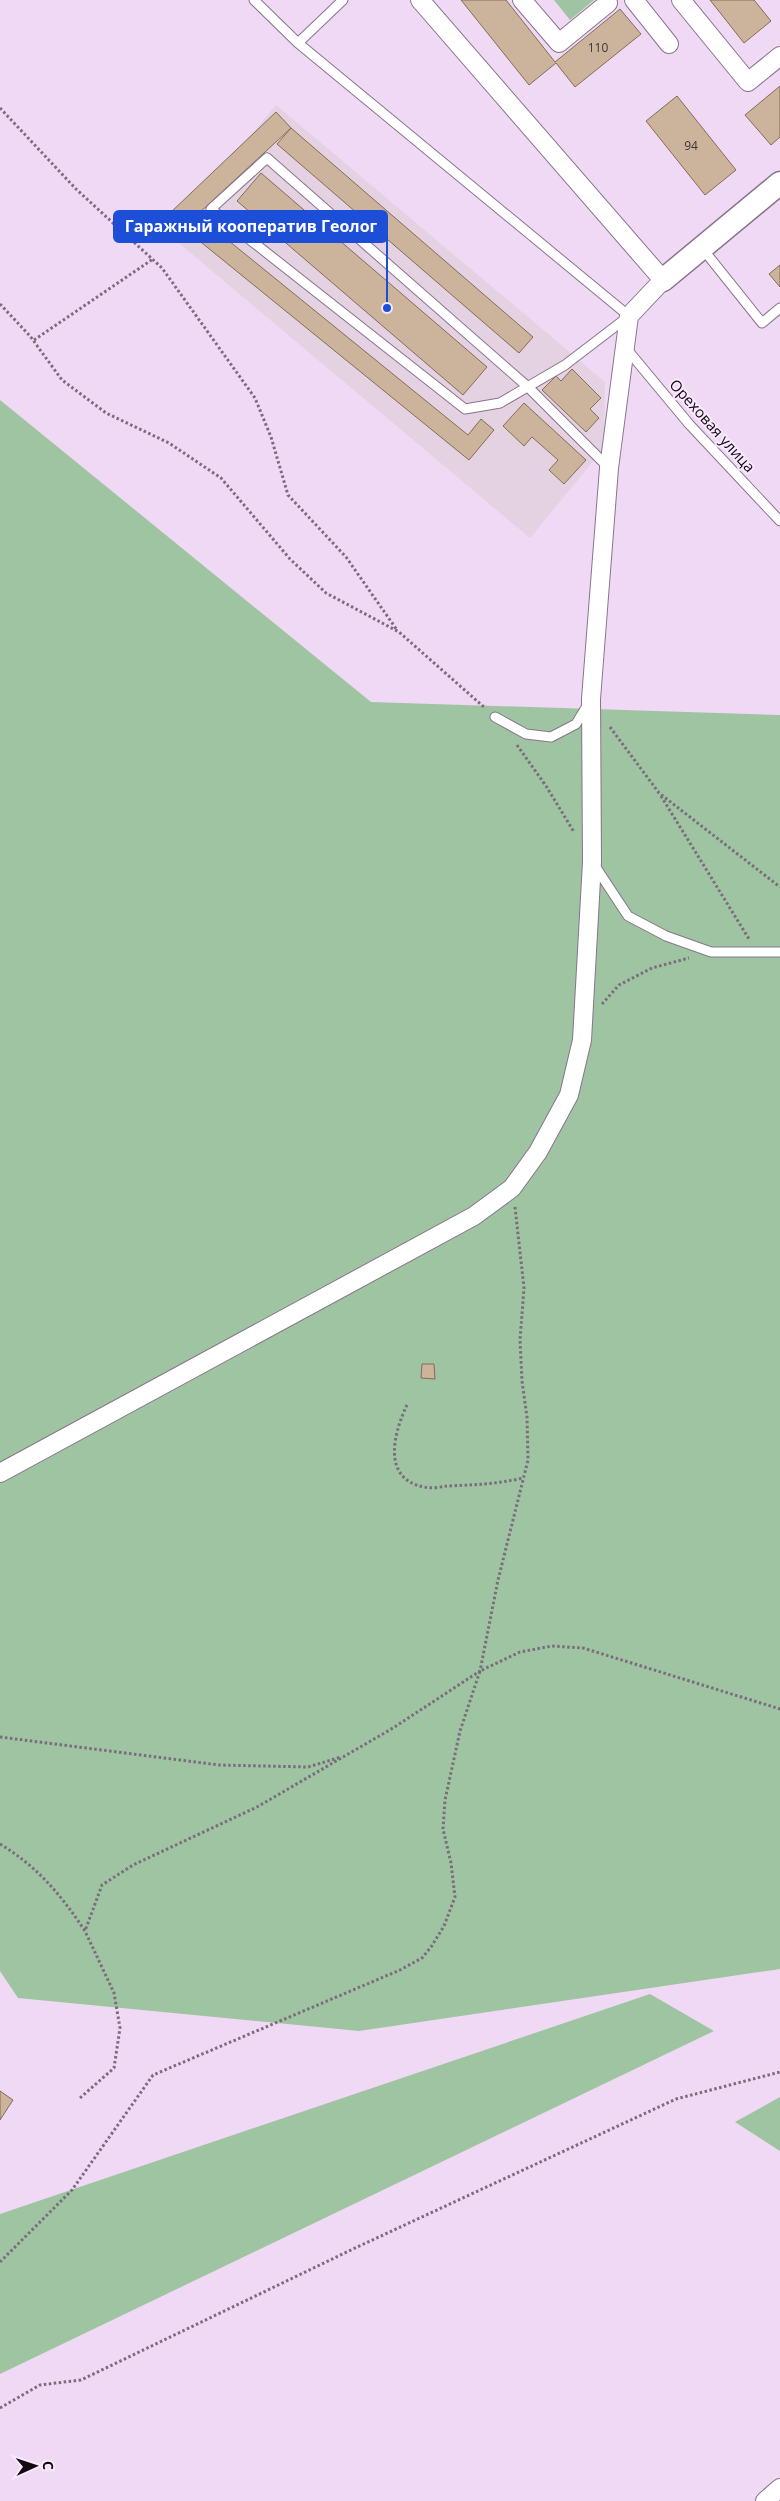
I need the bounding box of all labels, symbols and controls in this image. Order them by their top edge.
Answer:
house number: 110 [588,39,608,56]
house number: 94 [684,137,698,154]
callout: Гаражный кооператив Геолог [114,211,387,242]
text: Гаражный кооператив Геолог [125,215,378,237]
street label: Ореховая улица [666,375,760,476]
north arrow [10,2441,60,2491]
text: С [39,2460,58,2470]

